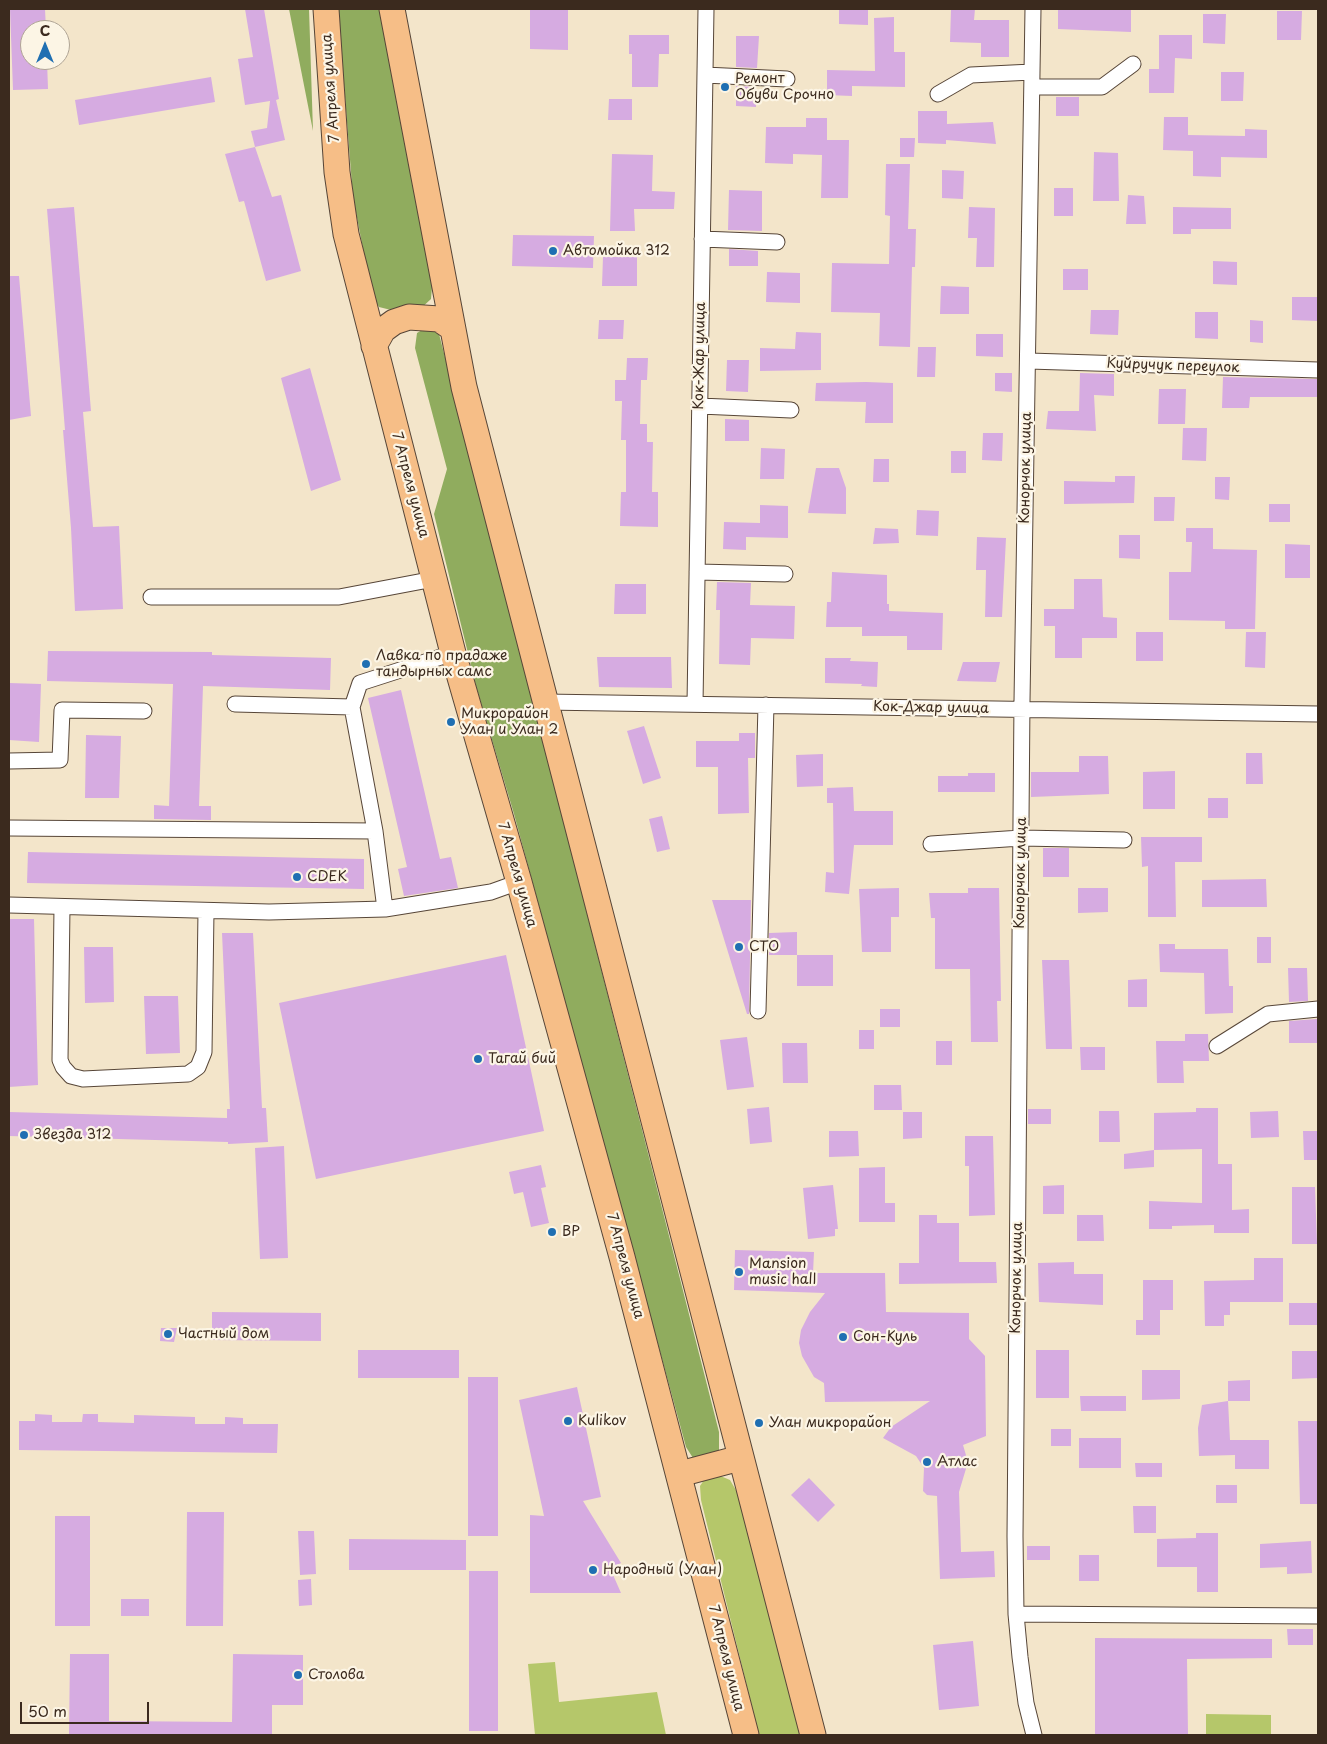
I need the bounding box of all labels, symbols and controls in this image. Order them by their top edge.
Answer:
north arrow [20,20,70,70]
text: С [40,20,50,41]
street label: 7 Апреля улица [319,33,343,143]
place label: Ремонт Обуви Срочно [735,71,834,104]
marker: Ремонт Обуви Срочно [719,81,731,93]
place label: Автомойка 312 [563,243,670,259]
marker: Автомойка 312 [547,245,559,257]
street label: Кок-Жар улица [691,302,709,410]
street label: Куйручук переулок [1106,355,1240,377]
street label: Конорчок улица [1017,412,1035,524]
street label: 7 Апреля улица [388,430,432,540]
place label: Лавка по прадаже тандырных самс [376,648,508,680]
marker: Лавка по прадаже тандырных самс [360,658,372,670]
street label: Кок-Джар улица [873,699,989,717]
place label: Микрорайон Улан и Улан 2 [461,706,558,739]
marker: Микрорайон Улан и Улан 2 [445,716,457,728]
street label: Конорчок улица [1012,817,1030,929]
street label: 7 Апреля улица [494,820,540,930]
place label: CDEK [307,869,347,885]
marker: CDEK [291,871,303,883]
place label: СТО [749,939,779,955]
marker: СТО [733,941,745,953]
place label: Тагай бий [488,1051,556,1067]
marker: Тагай бий [472,1053,484,1065]
place label: Звезда 312 [34,1127,111,1143]
marker: Звезда 312 [18,1129,30,1141]
street label: 7 Апреля улица [603,1211,647,1321]
street label: Конорчок улица [1008,1222,1026,1334]
place label: BP [562,1224,580,1240]
marker: BP [546,1226,558,1238]
place label: Mansion music hall [749,1256,816,1288]
marker: Mansion music hall [733,1266,745,1278]
place label: Частный дом [178,1326,269,1342]
marker: Частный дом [162,1328,174,1340]
place label: Сон-Куль [853,1329,917,1345]
marker: Сон-Куль [837,1331,849,1343]
place label: Kulikov [578,1413,626,1429]
marker: Kulikov [562,1415,574,1427]
place label: Улан микрорайон [769,1415,891,1431]
marker: Улан микрорайон [753,1417,765,1429]
place label: Атлас [937,1454,977,1470]
marker: Атлас [921,1456,933,1468]
place label: Народный (Улан) [603,1562,722,1578]
marker: Народный (Улан) [587,1564,599,1576]
street label: 7 Апреля улица [705,1603,747,1713]
place label: Столова [308,1667,365,1683]
marker: Столова [292,1669,304,1681]
scale bar [22,1692,151,1724]
text: 50 m [28,1699,67,1722]

